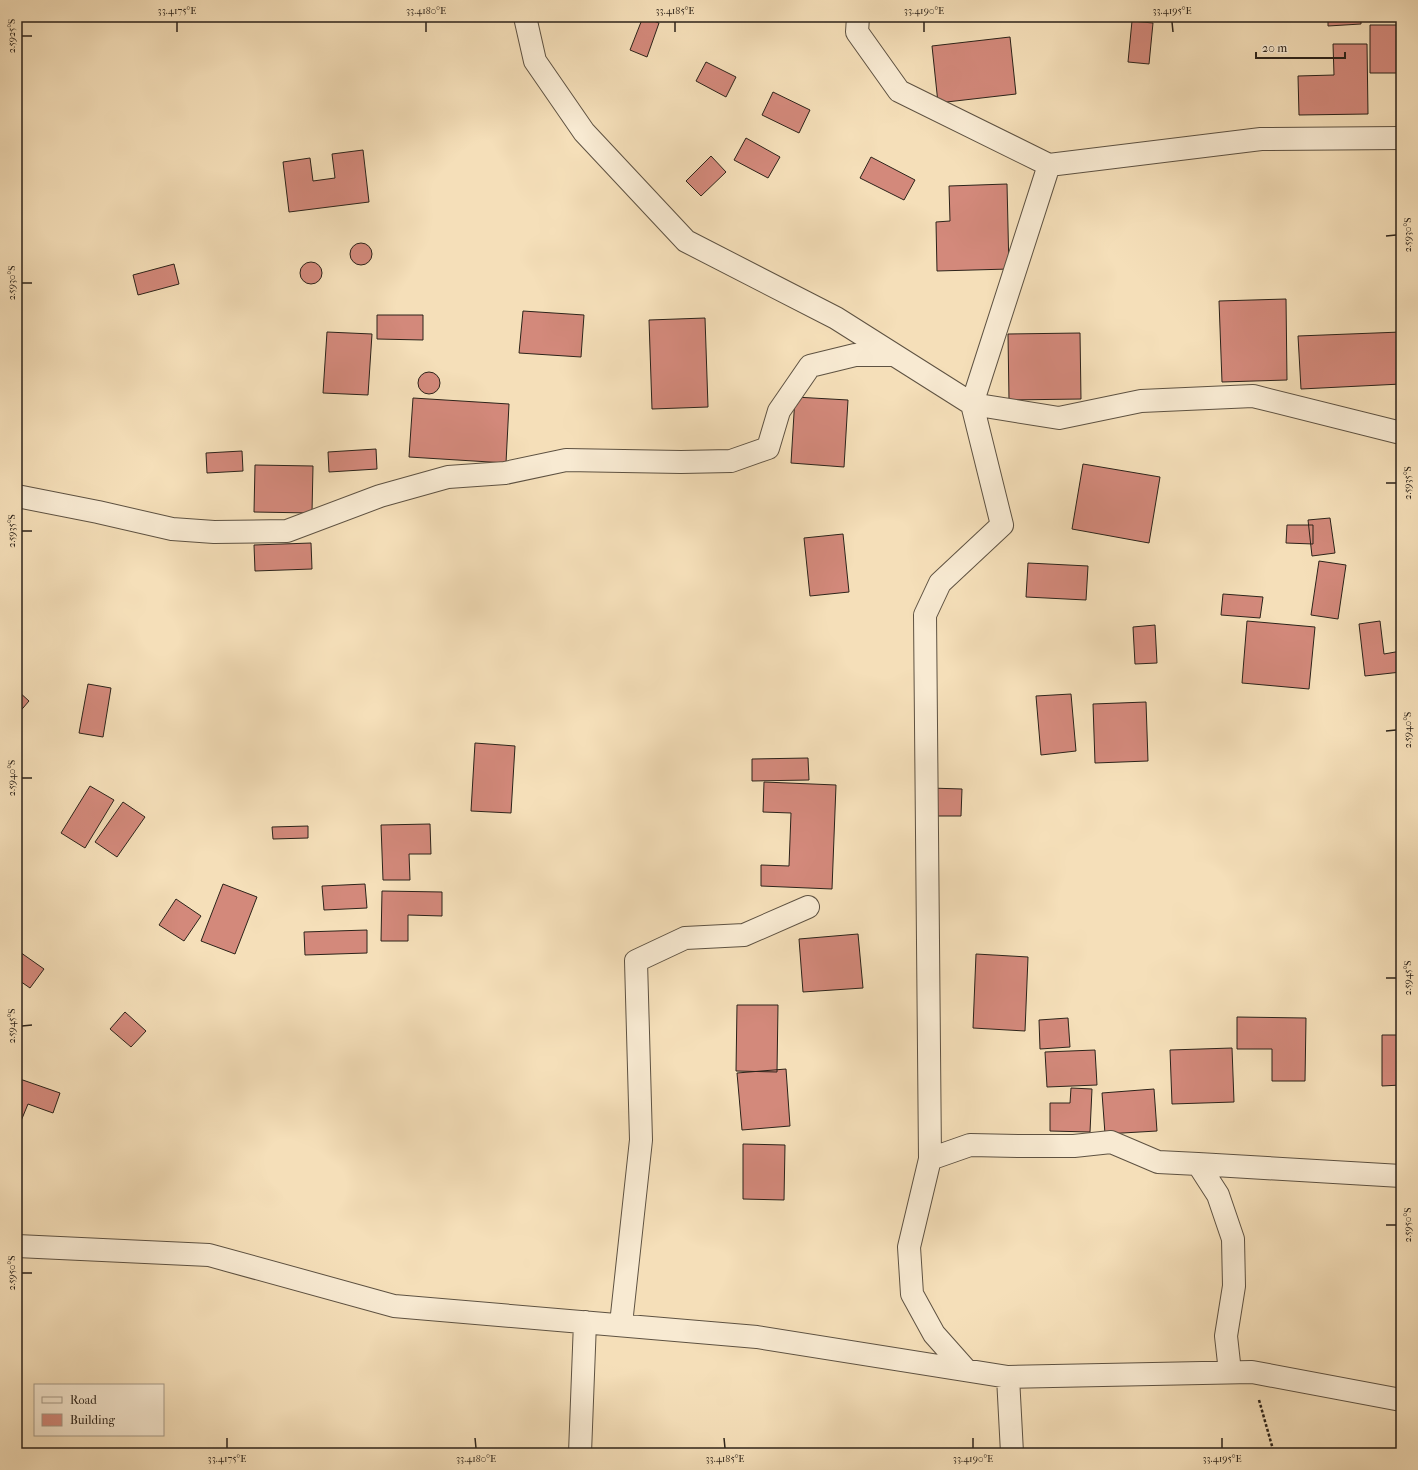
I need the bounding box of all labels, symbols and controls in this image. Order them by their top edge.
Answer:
text: 33.4175°E [158,5,196,17]
text: 33.4180°E [406,5,446,17]
text: 33.4185°E [656,5,694,17]
text: 33.4190°E [904,5,944,17]
text: 33.4195°E [1152,5,1192,17]
text: 2.5925°S [6,19,18,53]
scale bar [1256,34,1345,60]
text: 20 m [1262,41,1287,55]
text: 2.5930°S [1402,218,1414,252]
text: 2.5930°S [6,266,18,300]
text: 2.5935°S [1402,466,1414,500]
text: 2.5935°S [6,514,18,548]
text: 2.5940°S [1402,712,1414,748]
text: 2.5940°S [6,760,18,796]
text: 2.5945°S [1402,961,1414,995]
text: 2.5945°S [6,1009,18,1043]
text: 2.5950°S [1402,1208,1414,1242]
text: 2.5950°S [6,1256,18,1290]
legend [34,1384,164,1436]
text: Road [70,1393,97,1407]
text: Building [70,1413,115,1427]
text: 33.4175°E [208,1453,246,1465]
text: 33.4180°E [456,1453,496,1465]
text: 33.4185°E [706,1453,744,1465]
text: 33.4190°E [953,1453,993,1465]
text: 33.4195°E [1202,1453,1242,1465]

